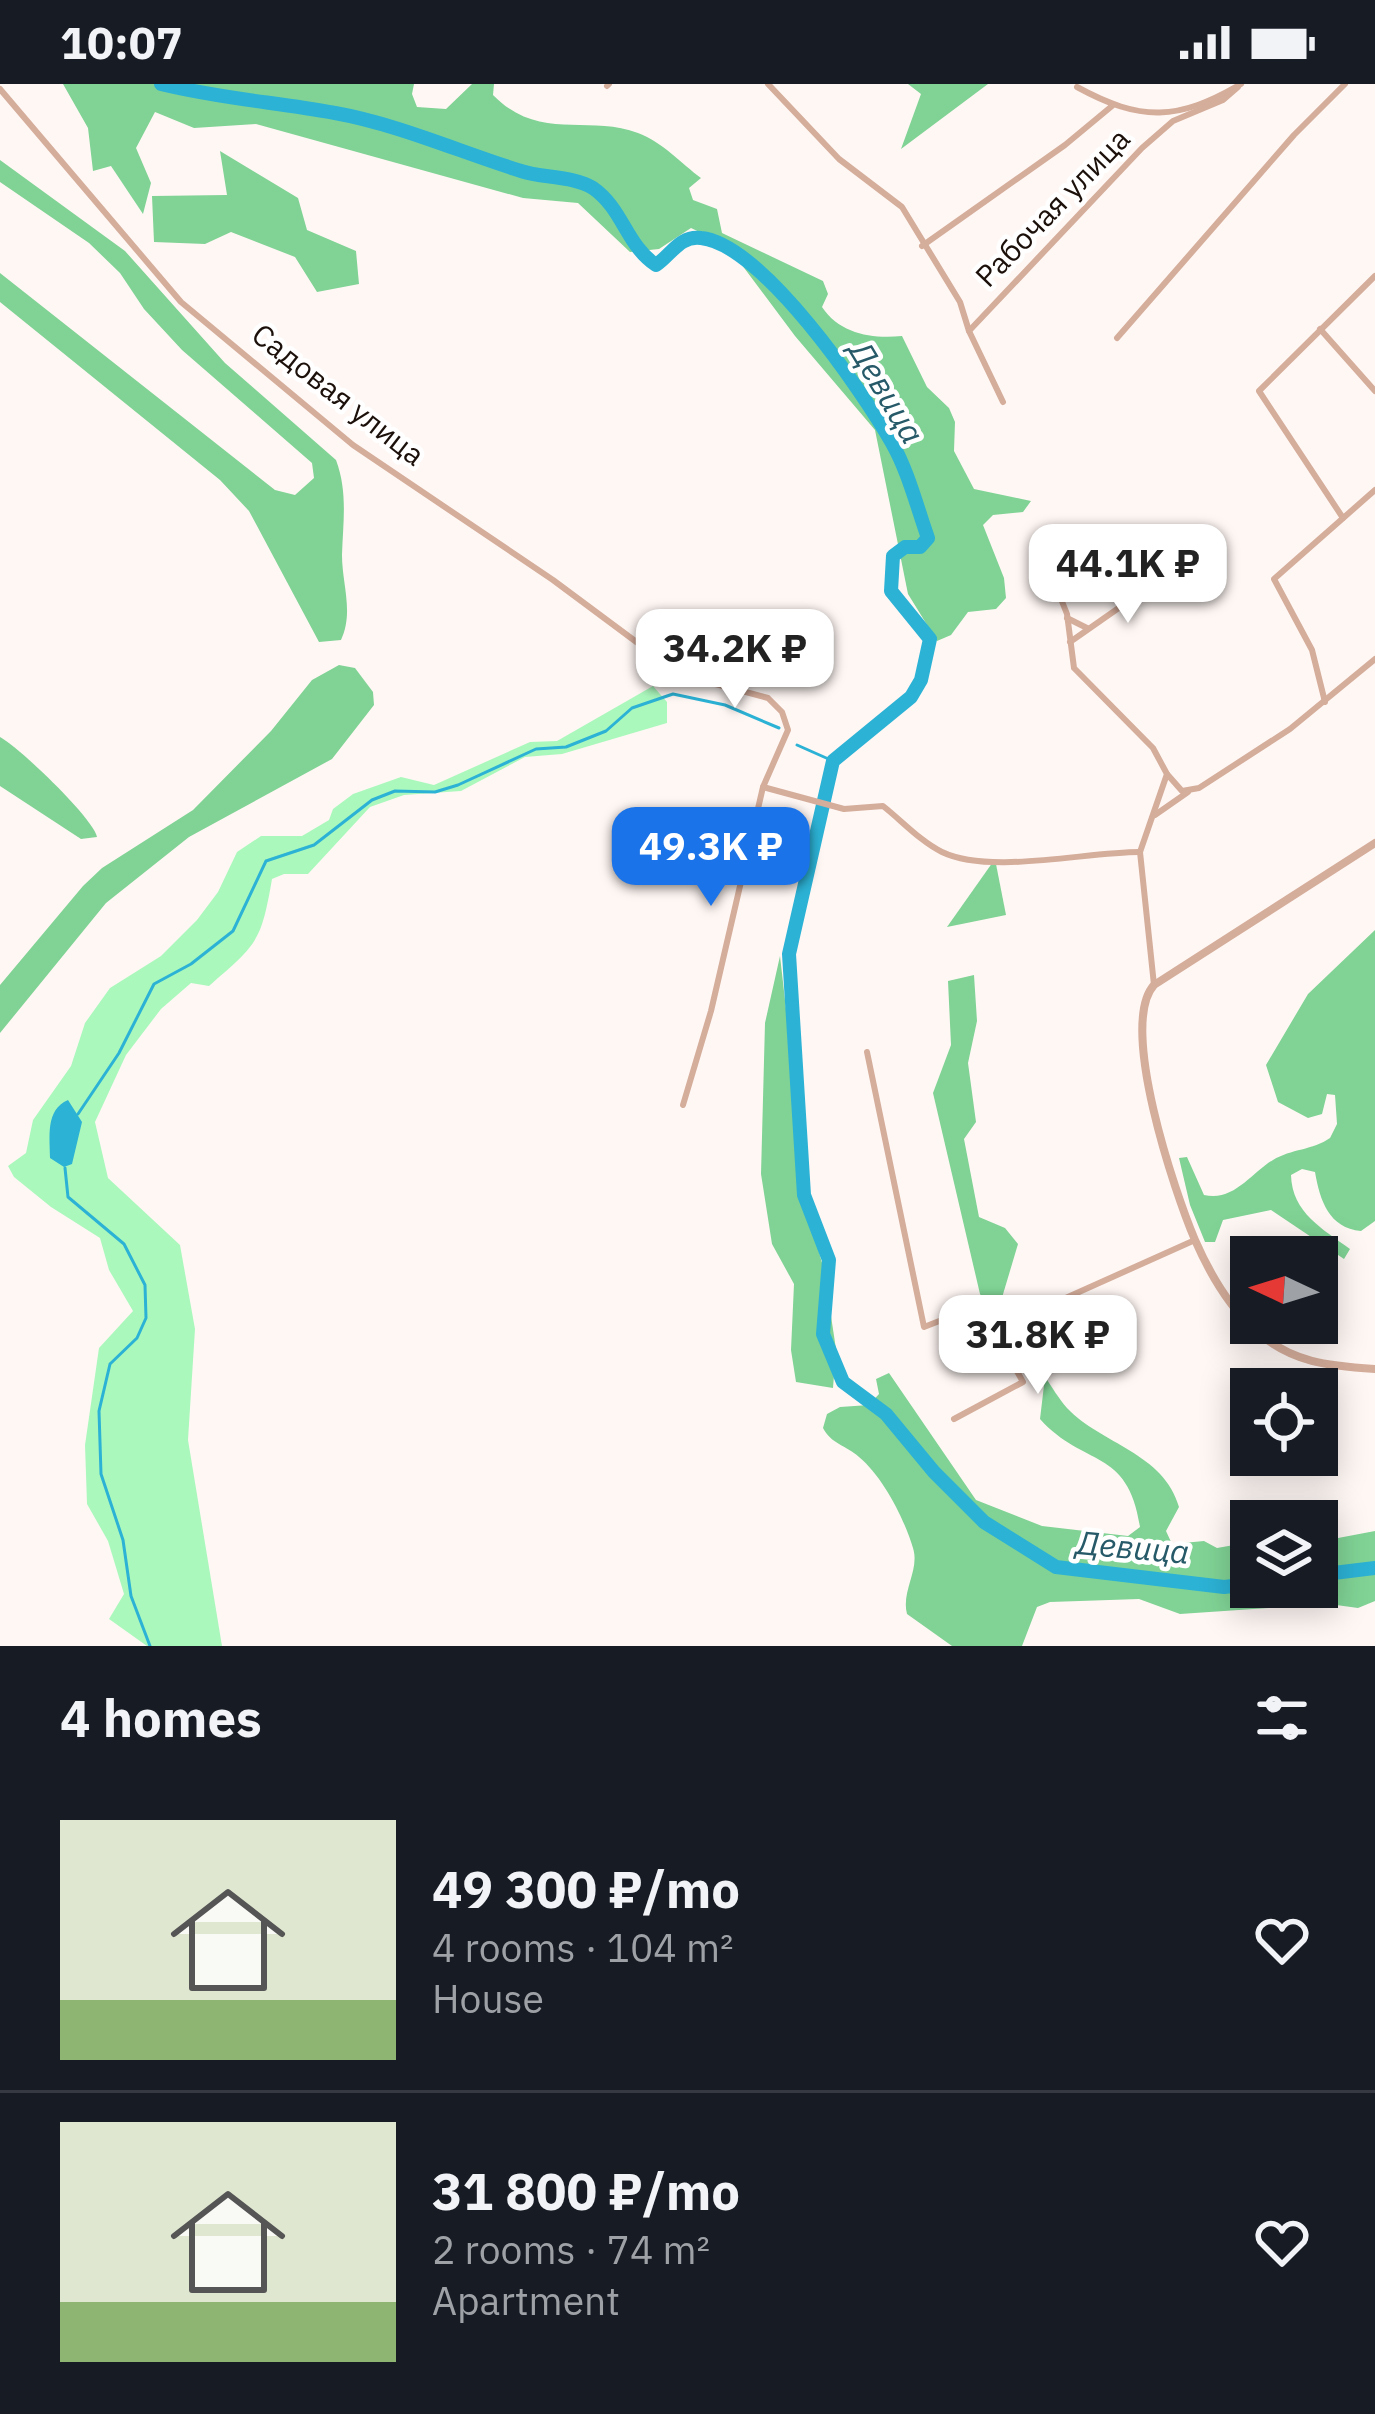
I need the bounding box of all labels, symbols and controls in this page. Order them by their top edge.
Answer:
text: 10:07 [60,13,183,71]
street label: Рабочая улица [966,119,1138,295]
street label: Садовая улица [245,314,433,473]
water label: Девица [838,330,935,451]
pin: 44.1K ₽ [1017,524,1239,626]
text: 44.1K ₽ [1056,537,1200,588]
pin: 34.2K ₽ [624,609,846,711]
text: 34.2K ₽ [663,622,807,673]
pin: 49.3K ₽ [600,807,822,909]
text: 49.3K ₽ [639,820,783,871]
north arrow [1230,1236,1338,1344]
map controls [1230,1236,1338,1608]
pin: 31.8K ₽ [927,1295,1149,1397]
text: 31.8K ₽ [966,1308,1110,1359]
button: locate [1230,1368,1338,1476]
button: layers [1230,1500,1338,1608]
water label: Девица [1072,1520,1191,1573]
text: 4 homes [60,1685,262,1751]
icon: filters [1249,1685,1315,1751]
text: 49 300 ₽/mo [432,1856,740,1922]
icon: home [156,1868,300,2012]
icon: heart [1249,1907,1315,1973]
text: 4 rooms · 104 m² [432,1922,734,1973]
text: House [432,1973,544,2024]
text: 31 800 ₽/mo [432,2158,740,2224]
icon: home [156,2170,300,2314]
icon: heart [1249,2209,1315,2275]
text: 2 rooms · 74 m² [432,2224,710,2275]
text: Apartment [432,2275,620,2326]

